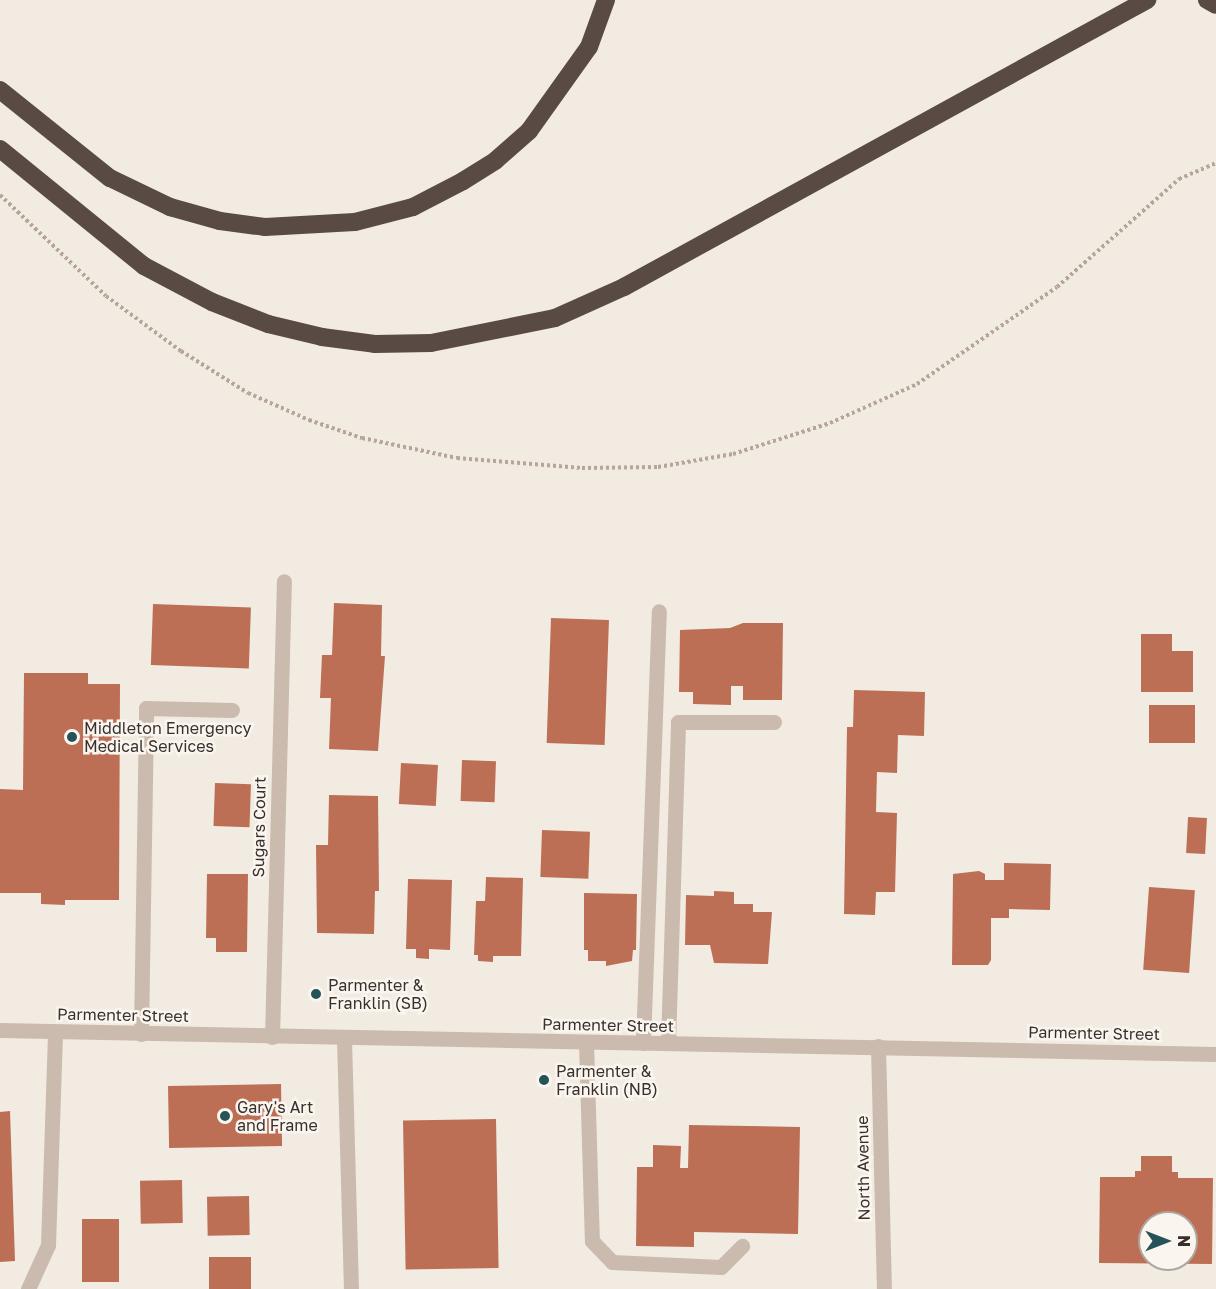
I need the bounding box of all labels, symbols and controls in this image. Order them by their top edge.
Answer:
place label: Middleton Emergency Medical Services [84,718,251,756]
marker: Middleton Emergency Medical Services [65,730,79,744]
street label: Sugars Court [249,777,269,877]
place label: Parmenter & Franklin (SB) [328,975,428,1013]
marker: Parmenter & Franklin (SB) [309,987,323,1001]
street label: Parmenter Street [57,1004,189,1026]
street label: Parmenter Street [542,1014,674,1036]
street label: Parmenter Street [1028,1022,1160,1044]
place label: Parmenter & Franklin (NB) [556,1061,658,1099]
marker: Parmenter & Franklin (NB) [537,1073,551,1087]
place label: Gary's Art and Frame [237,1097,318,1135]
marker: Gary's Art and Frame [218,1109,232,1123]
street label: North Avenue [852,1115,874,1221]
north arrow [1138,1211,1198,1271]
text: N [1174,1235,1194,1247]

